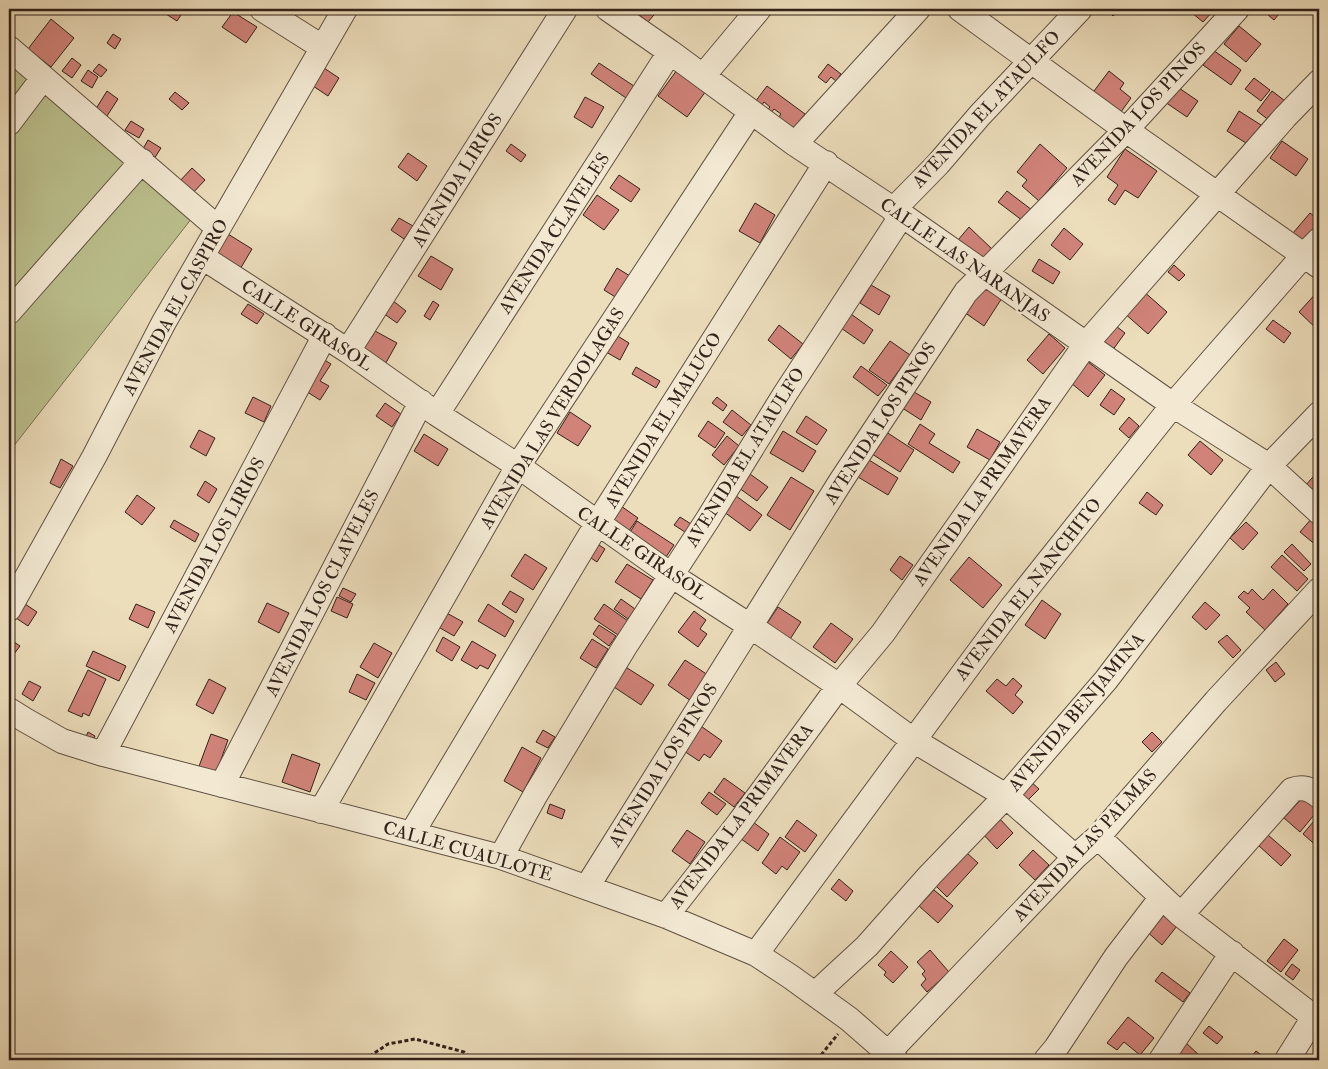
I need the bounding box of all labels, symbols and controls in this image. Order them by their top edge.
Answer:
street label: AVENIDA EL ATAULFO [907,26,1066,194]
street label: AVENIDA LOS PINOS [1065,37,1211,192]
street label: AVENIDA LIRIOS [406,109,508,253]
street label: AVENIDA CLAVELES [493,148,615,319]
street label: CALLE LAS NARANJAS [875,193,1054,328]
street label: AVENIDA EL CASPIRO [117,215,234,400]
street label: CALLE GIRASOL [237,274,377,376]
street label: AVENIDA LAS VERDOLAGAS [474,303,630,534]
street label: AVENIDA EL MALUCO [599,328,727,513]
street label: AVENIDA LOS PINOS [819,338,941,510]
street label: AVENIDA EL ATAULFO [680,363,810,552]
street label: AVENIDA LA PRIMAVERA [908,392,1057,591]
street label: AVENIDA LOS LIRIOS [158,454,270,638]
street label: AVENIDA LOS CLAVELES [260,486,385,701]
street label: AVENIDA EL NANCHITO [949,494,1107,686]
street label: CALLE GIRASOL [572,501,711,605]
street label: AVENIDA BENJAMINA [1003,628,1150,797]
street label: AVENIDA LOS PINOS [603,679,723,852]
street label: AVENIDA LA PRIMAVERA [664,719,819,914]
street label: AVENIDA LAS PALMAS [1008,764,1162,927]
street label: CALLE CUAULOTE [380,816,555,887]

